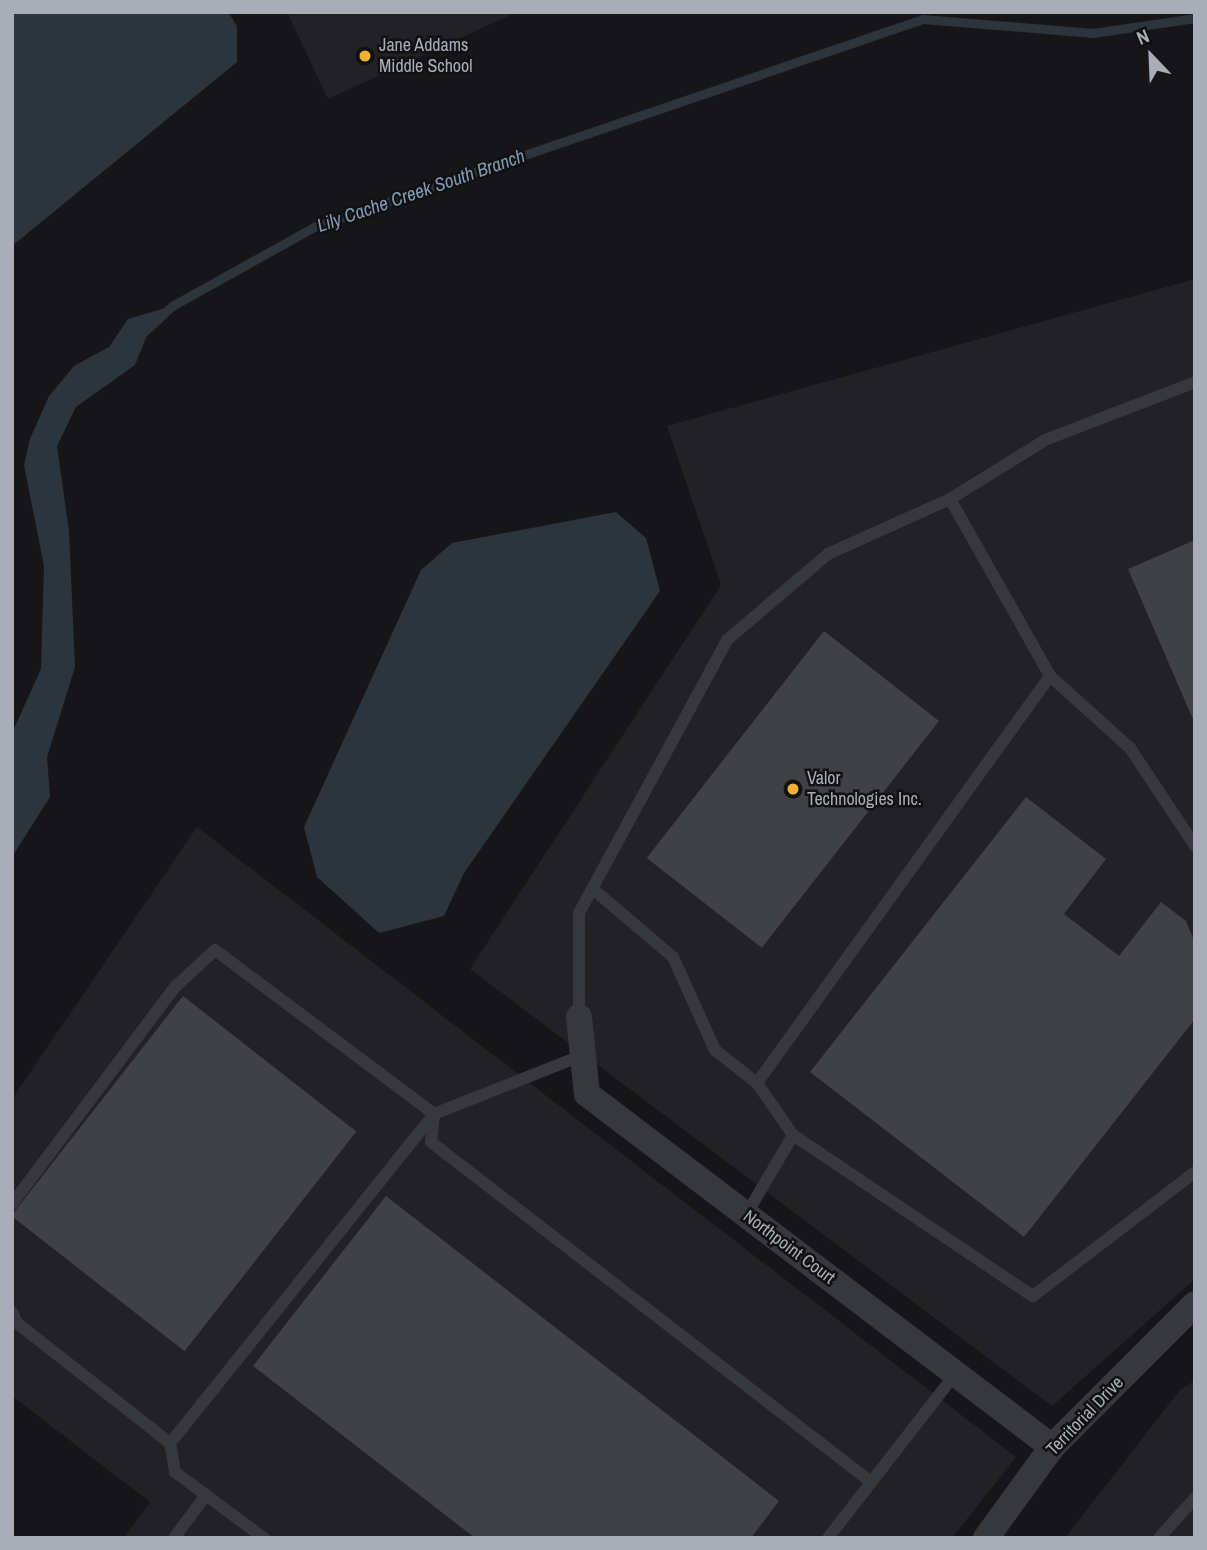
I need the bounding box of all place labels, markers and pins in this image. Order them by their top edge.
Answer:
place label: Jane Addams Middle School [379,35,473,78]
marker: Jane Addams Middle School [357,48,373,64]
place label: Valor Technologies Inc. [807,768,922,810]
marker: Valor Technologies Inc. [785,781,801,797]

